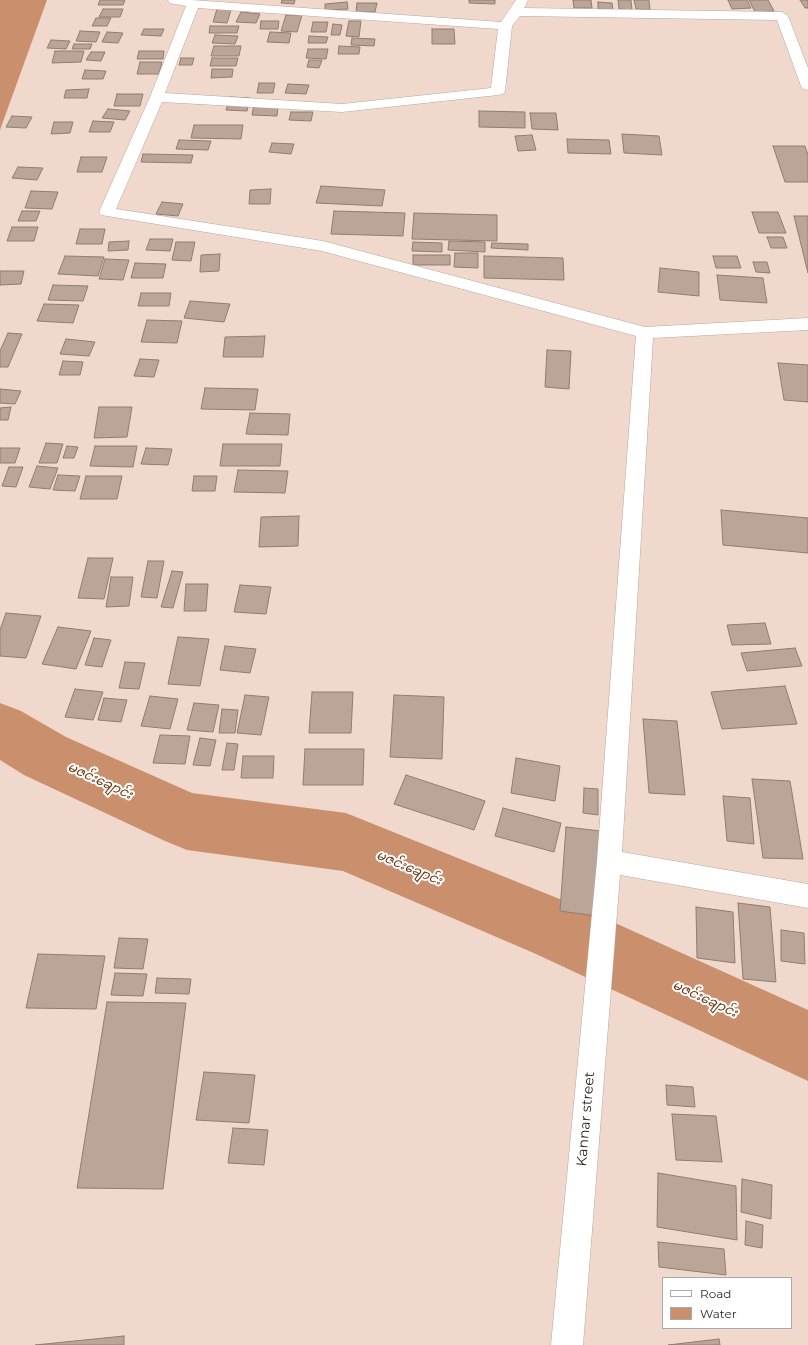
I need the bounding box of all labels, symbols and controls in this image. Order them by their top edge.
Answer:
water label: မဇင်းချောင်း [65,759,135,803]
water label: မဇင်းချောင်း [374,847,444,889]
water label: မဇင်းချောင်း [670,977,740,1021]
street label: Kannar street [573,1071,599,1167]
legend [662,1277,792,1329]
text: Road [700,1286,731,1301]
text: Water [700,1306,736,1321]

